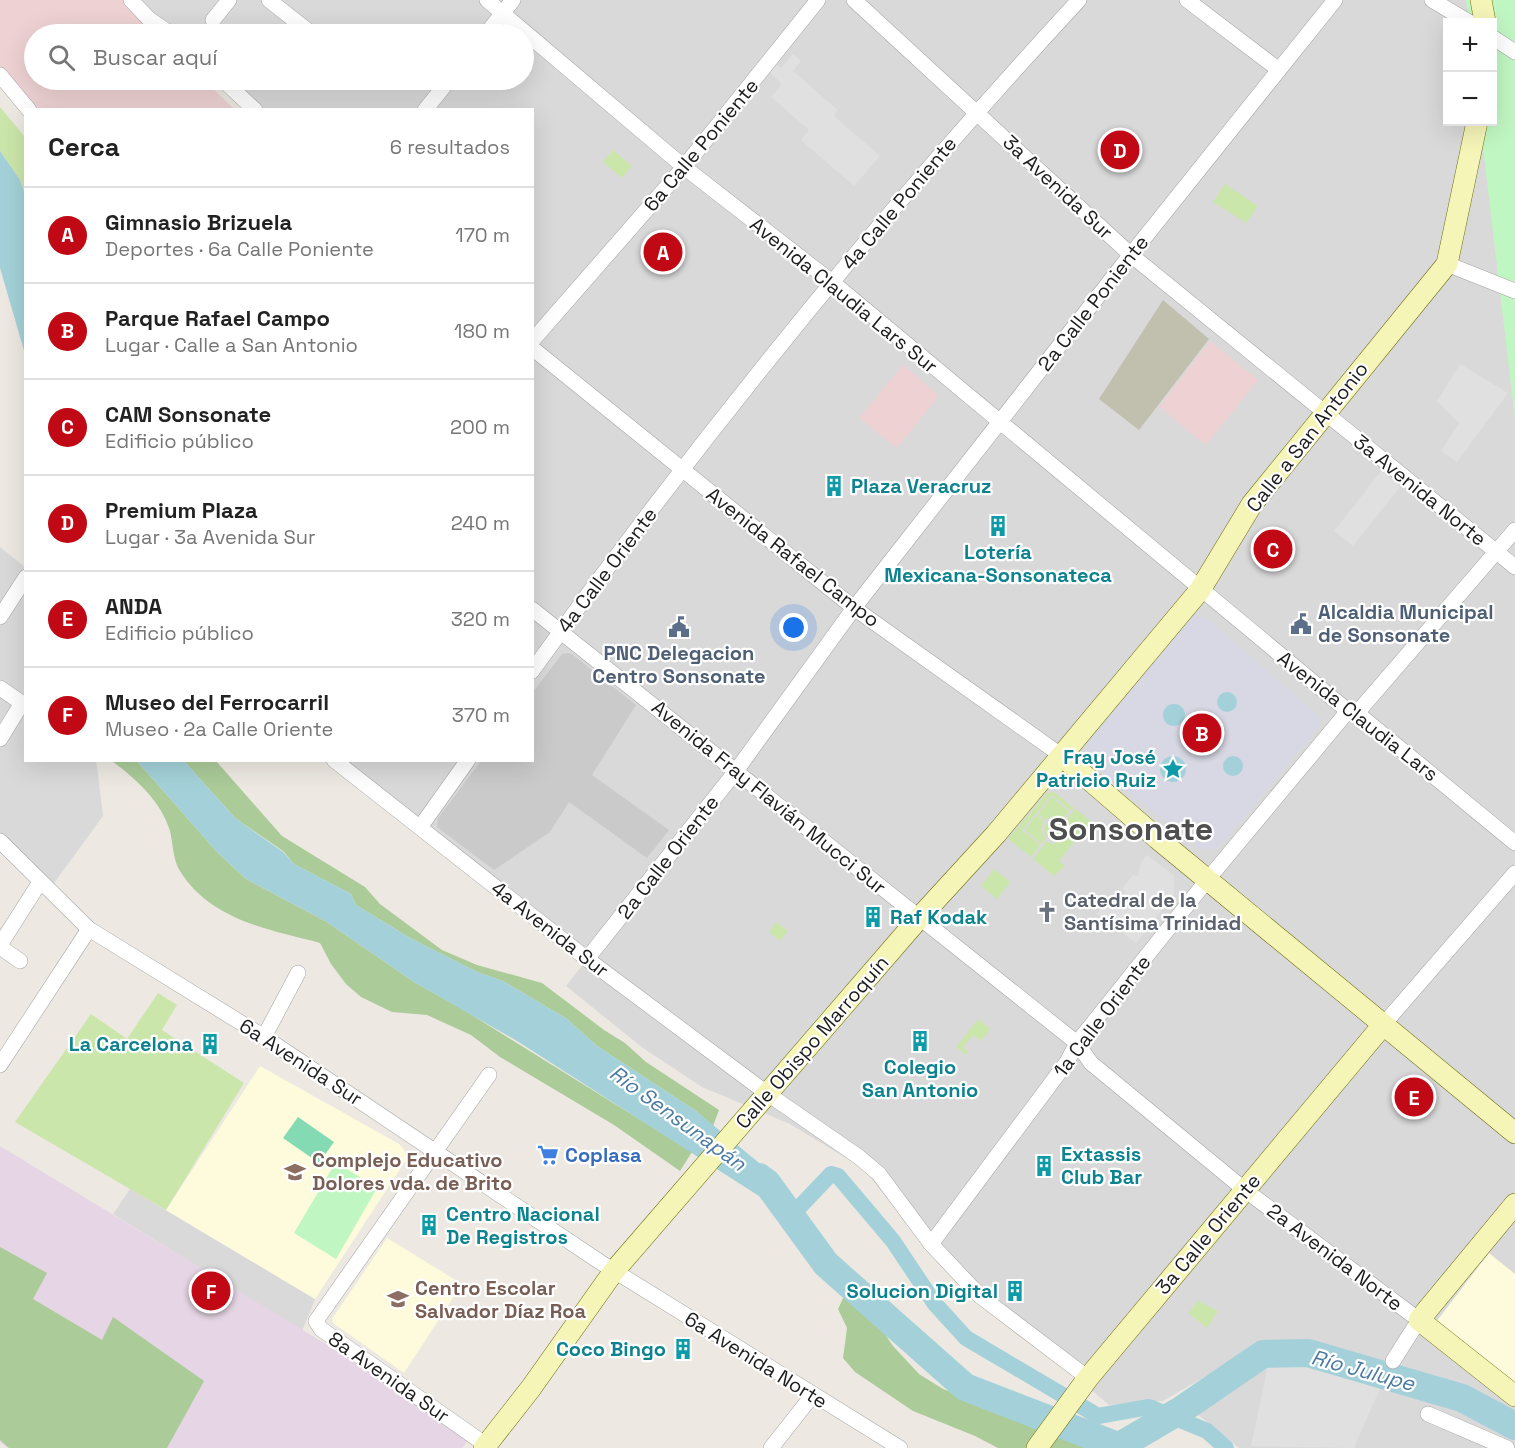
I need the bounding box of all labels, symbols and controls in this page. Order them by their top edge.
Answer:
map controls [1443,18,1497,126]
button: + [1443,18,1497,72]
search box [24,24,534,90]
icon: search [45,41,78,74]
text: Buscar aquí [93,43,218,71]
button: − [1443,72,1497,126]
street label: 6a Calle Poniente [638,73,764,217]
pin: D [1100,128,1140,172]
street label: 3a Avenida Sur [997,129,1119,245]
text: Cerca [48,130,120,164]
street label: 4a Calle Poniente [836,131,962,275]
text: 6 resultados [390,134,510,160]
text: Gimnasio Brizuela [105,208,292,236]
street label: Avenida Claudia Lars Sur [745,211,943,379]
text: A [61,222,74,248]
text: 170 m [455,222,510,248]
pin: A [644,230,682,274]
street label: 2a Calle Poniente [1032,230,1154,376]
text: Deportes · 6a Calle Poniente [105,236,374,262]
text: Parque Rafael Campo [105,304,330,332]
text: B [61,318,74,344]
text: 180 m [454,318,510,344]
text: Lugar · Calle a San Antonio [105,332,358,358]
street label: Calle a San Antonio [1240,357,1374,517]
text: CAM Sonsonate [105,400,271,428]
text: C [61,414,74,440]
text: 200 m [450,414,510,440]
text: Edificio público [105,428,254,454]
street label: 3a Avenida Norte [1348,428,1492,552]
place label: Plaza Veracruz [851,473,991,499]
building icon: Plaza Veracruz [822,474,846,498]
street label: Avenida Rafael Campo [701,481,885,633]
text: Premium Plaza [105,496,258,524]
street label: 4a Calle Oriente [551,502,663,638]
text: D [61,510,74,536]
text: 240 m [451,510,510,536]
building icon: Lotería Mexicana-Sonsonateca [986,514,1010,538]
text: Lugar · 3a Avenida Sur [105,524,316,550]
pin: C [1254,526,1292,572]
place label: Lotería Mexicana-Sonsonateca [884,539,1112,588]
text: ANDA [105,592,162,620]
place label: Alcaldia Municipal de Sonsonate [1318,599,1494,648]
text: E [62,606,73,632]
text: 320 m [451,606,510,632]
public building icon: Alcaldia Municipal de Sonsonate [1289,612,1313,636]
your location [779,613,808,642]
public building icon: PNC Delegacion Centro Sonsonate [667,615,691,639]
text: Edificio público [105,620,254,646]
place label: PNC Delegacion Centro Sonsonate [592,640,766,689]
street label: Avenida Claudia Lars [1272,645,1444,787]
text: Museo del Ferrocarril [105,688,329,716]
street label: Avenida Fray Flavián Mucci Sur [646,694,892,900]
text: F [62,702,73,728]
text: 370 m [452,702,510,728]
pin: B [1182,710,1222,756]
text: Museo · 2a Calle Oriente [105,716,333,742]
place label: Fray José Patricio Ruiz [1036,744,1156,793]
place icon: Fray José Patricio Ruiz [1161,757,1185,781]
street label: 2a Calle Oriente [612,790,724,924]
district label: Sonsonate [1049,809,1213,849]
street label: 4a Avenida Sur [486,875,614,983]
place label: Catedral de la Santísima Trinidad [1064,887,1241,936]
church icon: Catedral de la Santísima Trinidad [1035,900,1059,924]
place label: Raf Kodak [890,904,987,930]
building icon: Raf Kodak [861,905,885,929]
street label: Calle Obispo Marroquín [730,950,894,1134]
street label: 1a Calle Oriente [1048,950,1156,1082]
street label: 6a Avenida Sur [234,1012,368,1112]
building icon: Colegio San Antonio [908,1029,932,1053]
place label: La Carcelona [69,1031,193,1057]
building icon: La Carcelona [198,1032,222,1056]
place label: Colegio San Antonio [862,1054,978,1103]
water label: Río Sensunapán [604,1059,752,1177]
pin: E [1394,1074,1434,1120]
place label: Extassis Club Bar [1061,1141,1142,1190]
place label: Coplasa [565,1142,642,1168]
supermarket icon: Coplasa [536,1143,560,1167]
place label: Complejo Educativo Dolores vda. de Brito [312,1147,512,1196]
building icon: Extassis Club Bar [1032,1154,1056,1178]
school or university icon: Complejo Educativo Dolores vda. de Brito [283,1160,307,1184]
street label: 3a Calle Oriente [1150,1168,1266,1300]
street label: 2a Avenida Norte [1262,1197,1408,1317]
place label: Centro Nacional De Registros [446,1201,600,1250]
building icon: Centro Nacional De Registros [417,1213,441,1237]
pin: F [192,1268,230,1314]
place label: Centro Escolar Salvador Díaz Roa [415,1275,587,1324]
place label: Solucion Digital [847,1278,998,1304]
building icon: Solucion Digital [1003,1279,1027,1303]
school or university icon: Centro Escolar Salvador Díaz Roa [386,1287,410,1311]
street label: 6a Avenida Norte [680,1306,832,1414]
street label: 8a Avenida Sur [323,1326,455,1428]
place label: Coco Bingo [556,1336,666,1362]
building icon: Coco Bingo [671,1337,695,1361]
water label: Río Julupe [1309,1343,1419,1397]

